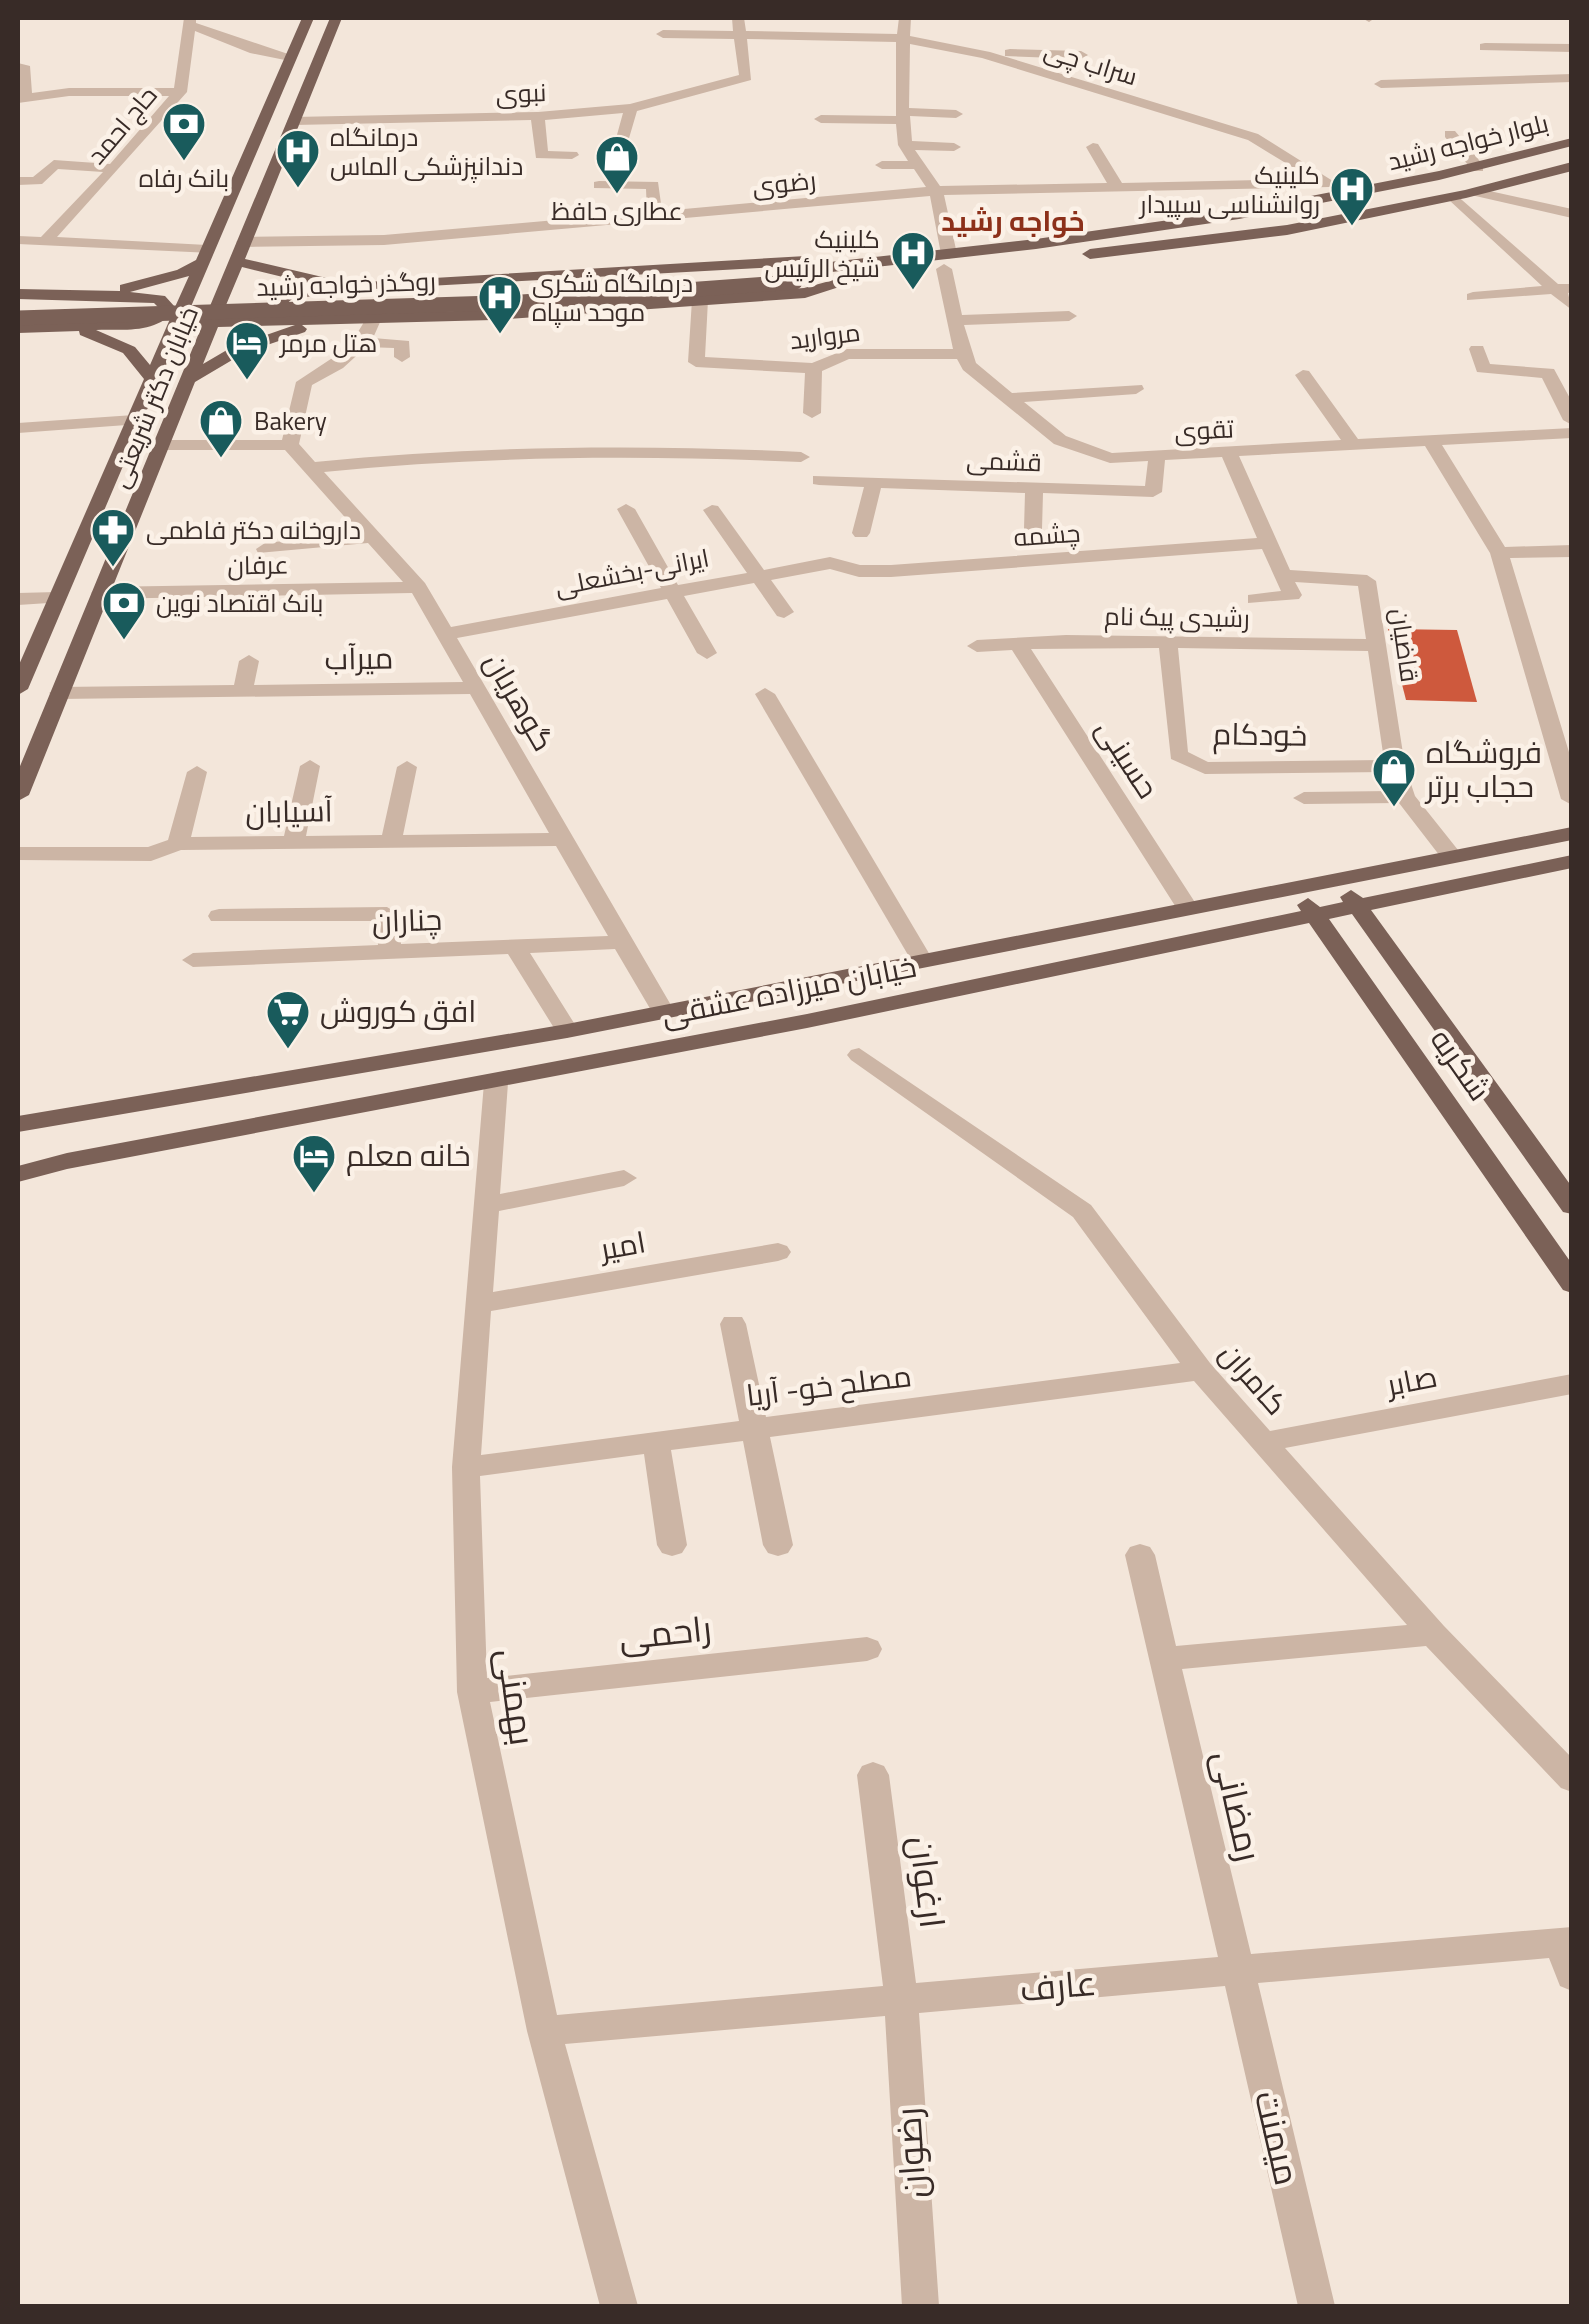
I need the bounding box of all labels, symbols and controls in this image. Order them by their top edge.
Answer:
street label: سراب چی [1040,31,1142,95]
street label: نبوی [495,73,547,113]
street label: حاج احمد [78,78,166,172]
bank icon: بانک رفاه [161,101,207,162]
street label: بلوار خواجه رشید [1384,104,1552,180]
place label: درمانگاه دندانپزشکی الماس [330,118,523,185]
hospital icon: درمانگاه دندانپزشکی الماس [275,128,321,189]
shop icon: عطاری حافظ [594,134,640,195]
place label: کلینیک روانشناسی سپیدار [1138,156,1320,223]
place label: بانک رفاه [139,159,229,197]
street label: رضوی [750,161,818,205]
hospital icon: کلینیک روانشناسی سپیدار [1329,166,1375,227]
place label: عطاری حافظ [551,192,683,230]
district label: خواجه رشید [941,199,1085,242]
place label: کلینیک شیخ الرئیس [764,220,880,287]
hospital icon: کلینیک شیخ الرئیس [890,230,936,291]
street label: روگذر خواجه رشید [256,262,436,306]
place label: درمانگاه شکری موحد سپاه [532,264,693,331]
hospital icon: درمانگاه شکری موحد سپاه [477,274,523,335]
street label: خیابان دکتر شریعتی [100,301,208,493]
street label: مروارید [788,313,862,359]
hotel icon: هتل مرمر [224,320,270,381]
place label: هتل مرمر [278,324,377,362]
shop icon: Bakery [198,398,244,459]
place label: Bakery [254,402,327,440]
street label: تقوی [1173,409,1235,451]
street label: قشمی [966,441,1042,481]
pharmacy icon: داروخانه دکتر فاطمی [90,507,136,568]
place label: داروخانه دکتر فاطمی [146,511,361,549]
street label: چشمه [1012,514,1082,556]
street label: ایرانی-بخشعلی [552,538,712,606]
street label: عرفان [227,545,289,585]
bank icon: بانک اقتصاد نوین [101,580,147,641]
place label: بانک اقتصاد نوین [156,584,323,622]
street label: رشیدی پیک نام [1104,597,1250,637]
street label: قاضیان [1381,605,1429,685]
street label: میرآب [324,634,394,682]
street label: گوهریان [473,644,567,759]
street label: حسینی [1085,710,1171,807]
street label: خودکام [1212,710,1308,758]
place label: فروشگاه حجاب برتر [1424,729,1542,809]
shop icon: فروشگاه حجاب برتر [1371,747,1417,808]
street label: آسیابان [245,787,333,835]
street label: چناران [371,896,443,944]
street label: خیابان میرزاده عشقی [657,943,920,1037]
place label: افق کوروش [320,988,476,1034]
supermarket icon: افق کوروش [265,989,311,1050]
street label: شکریه [1419,1019,1502,1110]
place label: خانه معلم [346,1132,471,1178]
hotel icon: خانه معلم [291,1133,337,1194]
street label: امیر [595,1218,649,1272]
street label: کامران [1209,1332,1299,1425]
street label: مصلح خو- آریا [744,1352,914,1418]
street label: صابر [1381,1353,1441,1408]
street label: راحمی [616,1600,714,1664]
street label: بهمنی [483,1645,550,1749]
street label: رمضانی [1199,1745,1277,1866]
street label: ارغوان [896,1833,960,1931]
street label: عارف [1018,1955,1098,2015]
street label: میمنت [1241,2085,1315,2190]
street label: رضوان [880,2106,940,2200]

